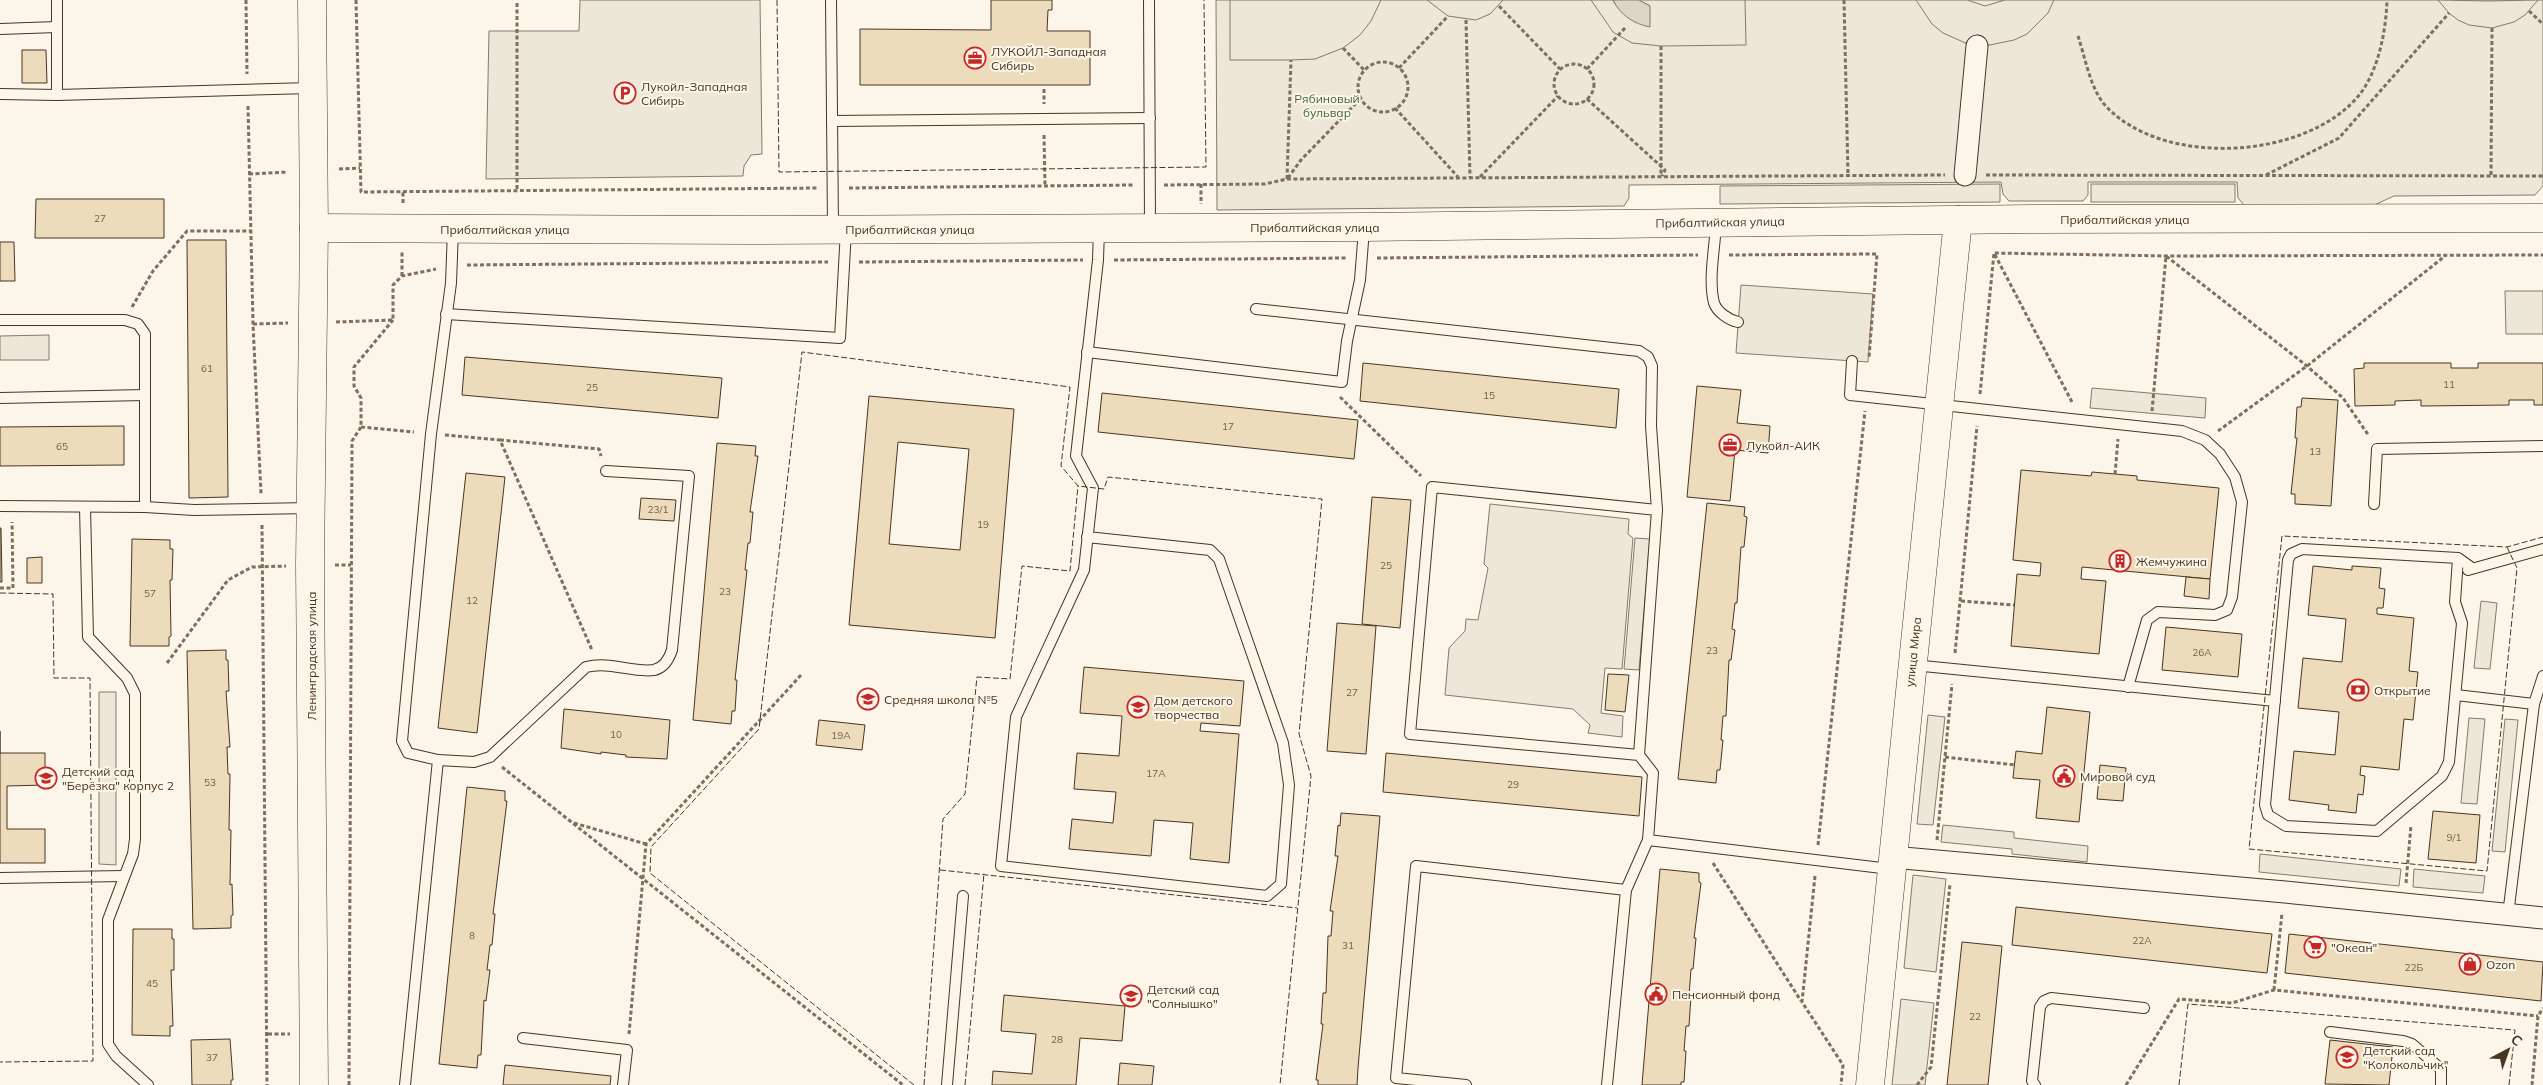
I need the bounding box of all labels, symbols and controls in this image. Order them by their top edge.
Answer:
place label: ЛУКОЙЛ-Западная Сибирь [991,44,1106,73]
office icon: ЛУКОЙЛ-Западная Сибирь [963,46,987,70]
place label: Лукойл-Западная Сибирь [641,79,747,108]
parking icon: Лукойл-Западная Сибирь [613,81,637,105]
park label: Рябиновый бульвар [1294,91,1360,120]
house number: 27 [94,212,106,225]
street label: Прибалтийская улица [2060,212,2190,227]
street label: Прибалтийская улица [1655,213,1785,231]
street label: Прибалтийская улица [1250,220,1380,235]
street label: Прибалтийская улица [440,222,570,237]
street label: Прибалтийская улица [845,222,975,237]
house number: 61 [201,362,213,375]
house number: 11 [2443,378,2455,391]
house number: 25 [586,381,598,394]
house number: 15 [1483,389,1495,402]
house number: 17 [1222,420,1234,433]
office icon: Лукойл-АИК [1718,433,1742,457]
place label: Лукойл-АИК [1746,438,1820,453]
house number: 65 [56,440,68,453]
house number: 13 [2309,445,2321,458]
house number: 23/1 [648,503,668,516]
house number: 19 [977,518,989,531]
building icon: Жемчужина [2108,549,2132,573]
place label: Жемчужина [2136,554,2207,569]
house number: 25 [1380,559,1392,572]
house number: 23 [719,585,731,598]
house number: 57 [144,587,156,600]
street label: Ленинградская улица [304,591,319,721]
house number: 12 [466,594,478,607]
street label: улица Мира [1902,616,1924,688]
house number: 23 [1706,644,1718,657]
house number: 26А [2192,646,2212,659]
bank icon: Открытие [2346,678,2370,702]
place label: Открытие [2374,683,2431,698]
house number: 27 [1346,686,1358,699]
school or university icon: Средняя школа №5 [856,687,880,711]
place label: Средняя школа №5 [884,692,998,707]
place label: Дом детского творчества [1154,693,1233,722]
school or university icon: Дом детского творчества [1126,695,1150,719]
house number: 10 [610,728,622,741]
house number: 19А [831,729,851,742]
place label: Детский сад "Берёзка" корпус 2 [62,764,174,793]
public building icon: Мировой суд [2052,764,2076,788]
school or university icon: Детский сад "Берёзка" корпус 2 [34,766,58,790]
house number: 17А [1146,767,1166,780]
place label: Мировой суд [2080,769,2155,784]
house number: 53 [204,776,216,789]
house number: 29 [1507,778,1519,791]
house number: 9/1 [2447,831,2461,844]
house number: 8 [469,929,475,942]
house number: 22А [2132,934,2152,947]
supermarket icon: "Океан" [2303,935,2327,959]
house number: 31 [1342,939,1354,952]
place label: "Океан" [2331,940,2377,955]
shop icon: Ozon [2458,952,2482,976]
place label: Ozon [2486,957,2515,972]
house number: 22Б [2405,961,2424,974]
house number: 45 [146,977,158,990]
place label: Детский сад "Солнышко" [1147,982,1219,1011]
public building icon: Пенсионный фонд [1644,982,1668,1006]
school or university icon: Детский сад "Солнышко" [1119,984,1143,1008]
place label: Пенсионный фонд [1672,987,1780,1002]
house number: 22 [1969,1010,1981,1023]
north arrow [2483,1025,2533,1075]
text: С [2507,1030,2526,1050]
house number: 28 [1051,1033,1063,1046]
place label: Детский сад "Колокольчик" [2363,1043,2448,1072]
school or university icon: Детский сад "Колокольчик" [2335,1045,2359,1069]
house number: 37 [206,1051,218,1064]

